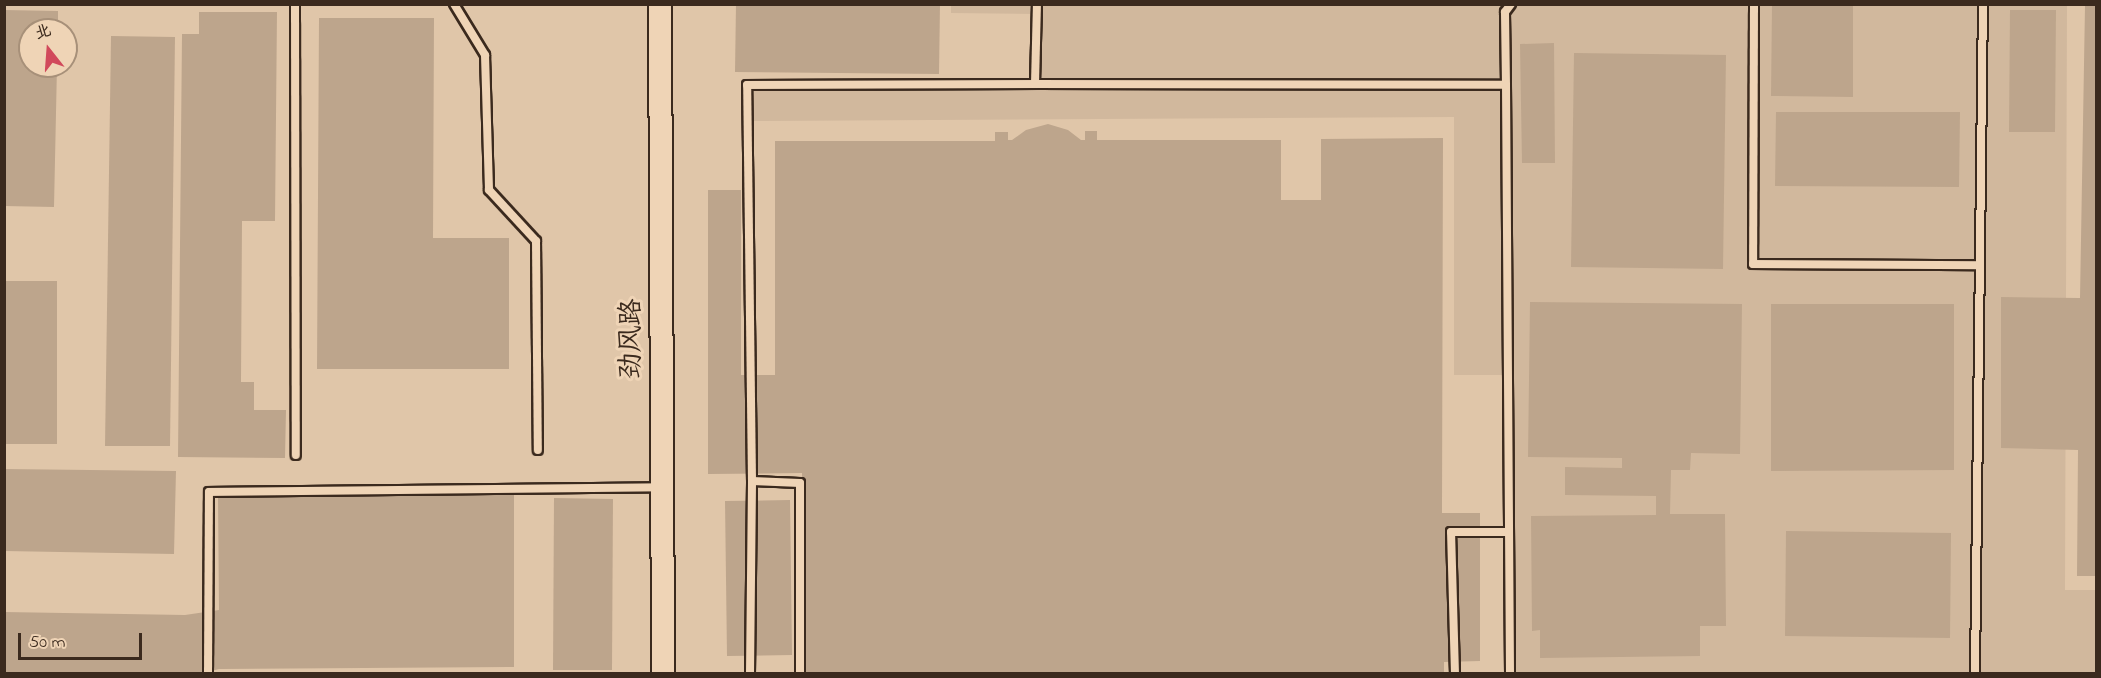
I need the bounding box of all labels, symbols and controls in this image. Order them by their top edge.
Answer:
north arrow [18,18,78,78]
text: 北 [32,19,54,47]
street label: 劲风路 [617,299,649,379]
scale bar [21,621,146,659]
text: 50 m [29,630,66,656]

